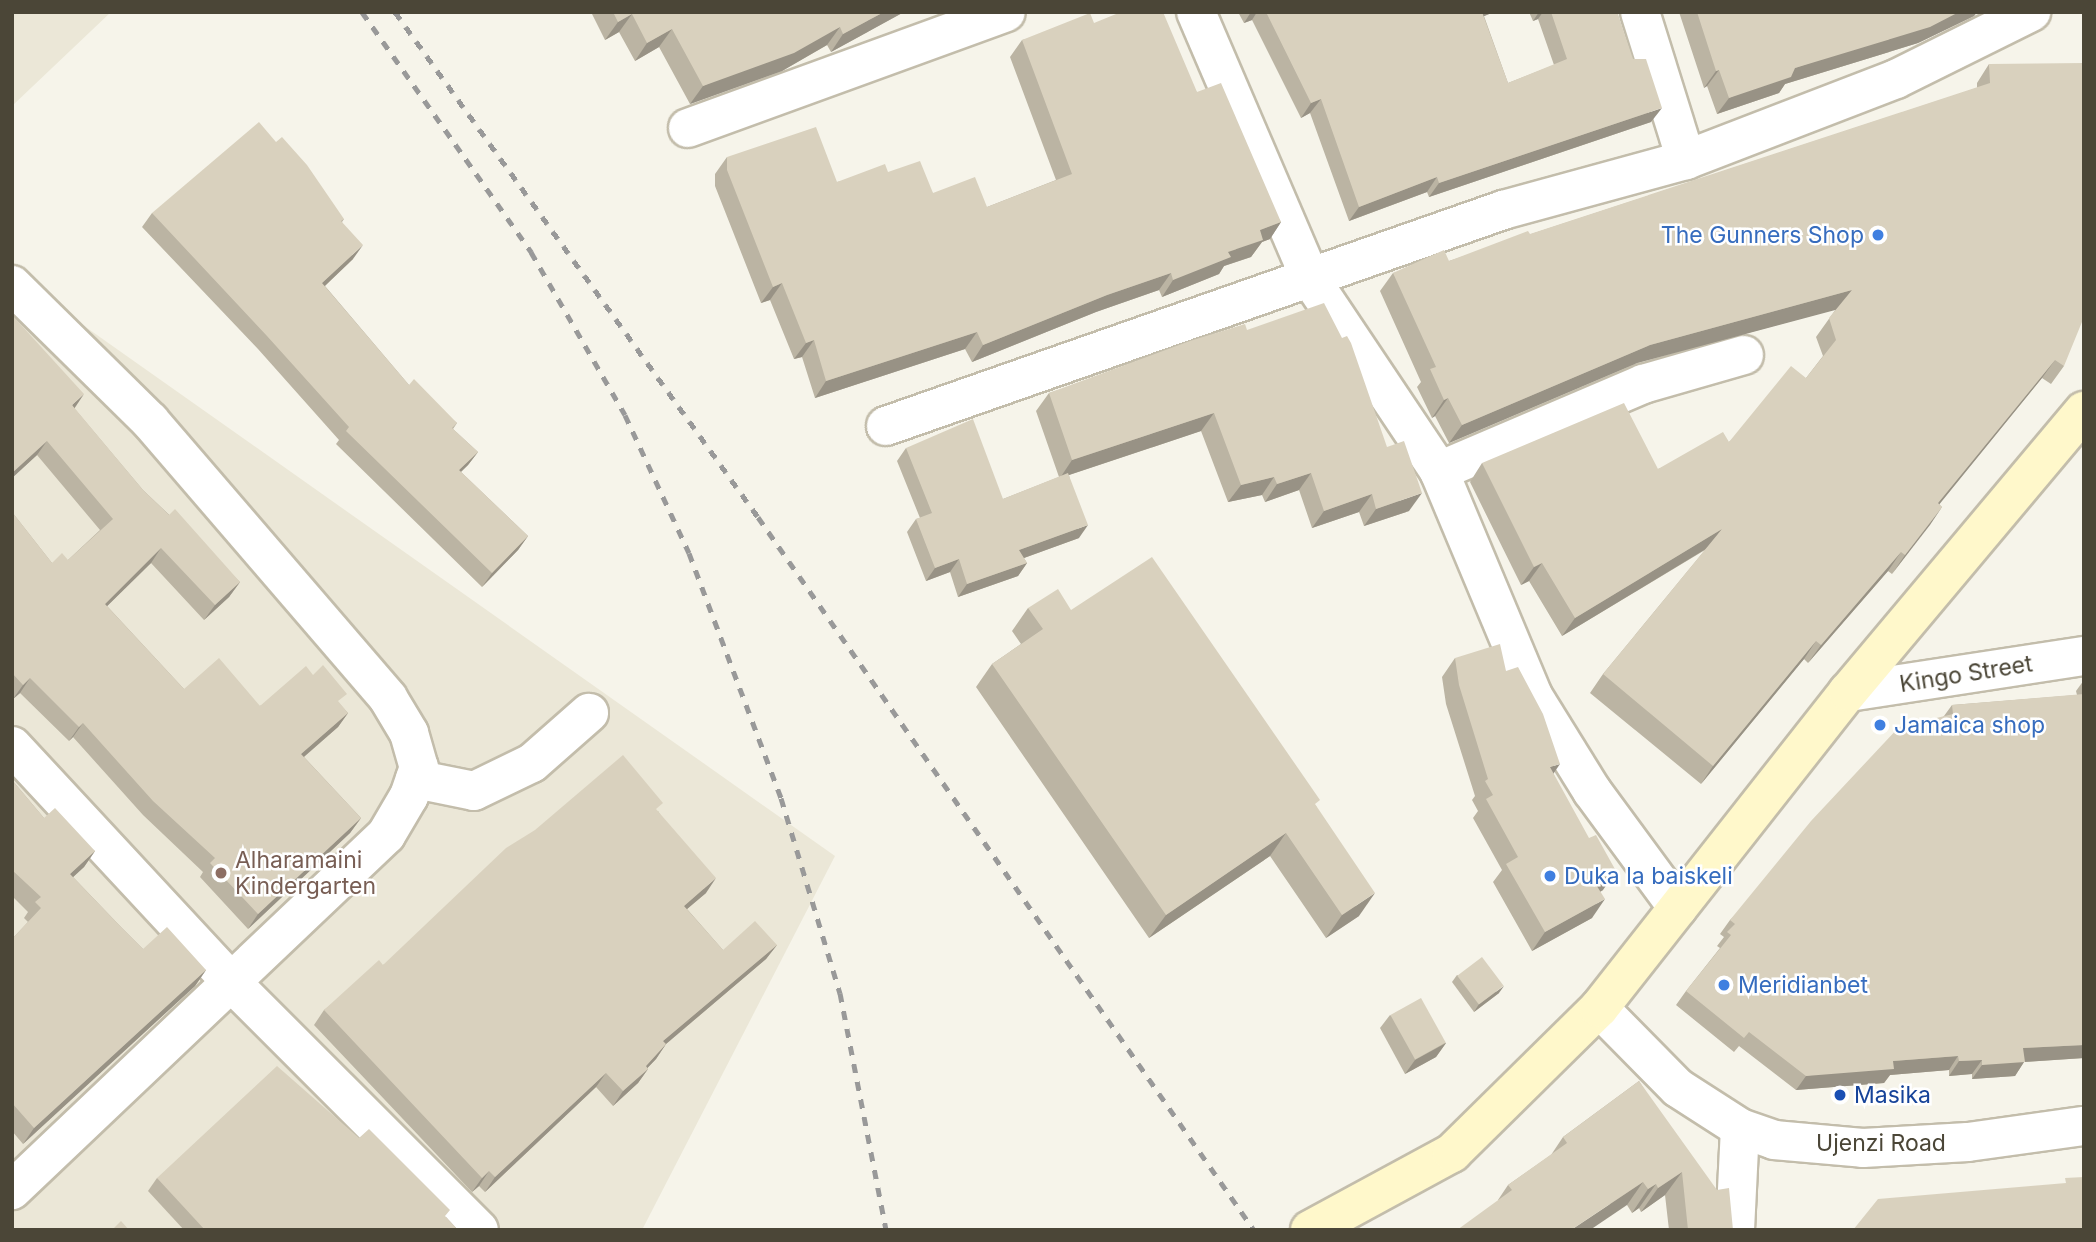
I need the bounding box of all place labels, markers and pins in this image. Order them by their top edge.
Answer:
place label: The Gunners Shop [1661,221,1864,249]
marker: The Gunners Shop [1870,227,1886,243]
place label: Jamaica shop [1894,711,2045,739]
marker: Jamaica shop [1872,717,1888,733]
place label: Alharamaini Kindergarten [235,846,376,900]
place label: Duka la baiskeli [1564,862,1733,890]
marker: Alharamaini Kindergarten [213,865,229,881]
marker: Duka la baiskeli [1542,868,1558,884]
place label: Meridianbet [1738,971,1868,999]
marker: Meridianbet [1716,977,1732,993]
place label: Masika [1854,1081,1931,1109]
marker: Masika [1832,1087,1848,1103]

